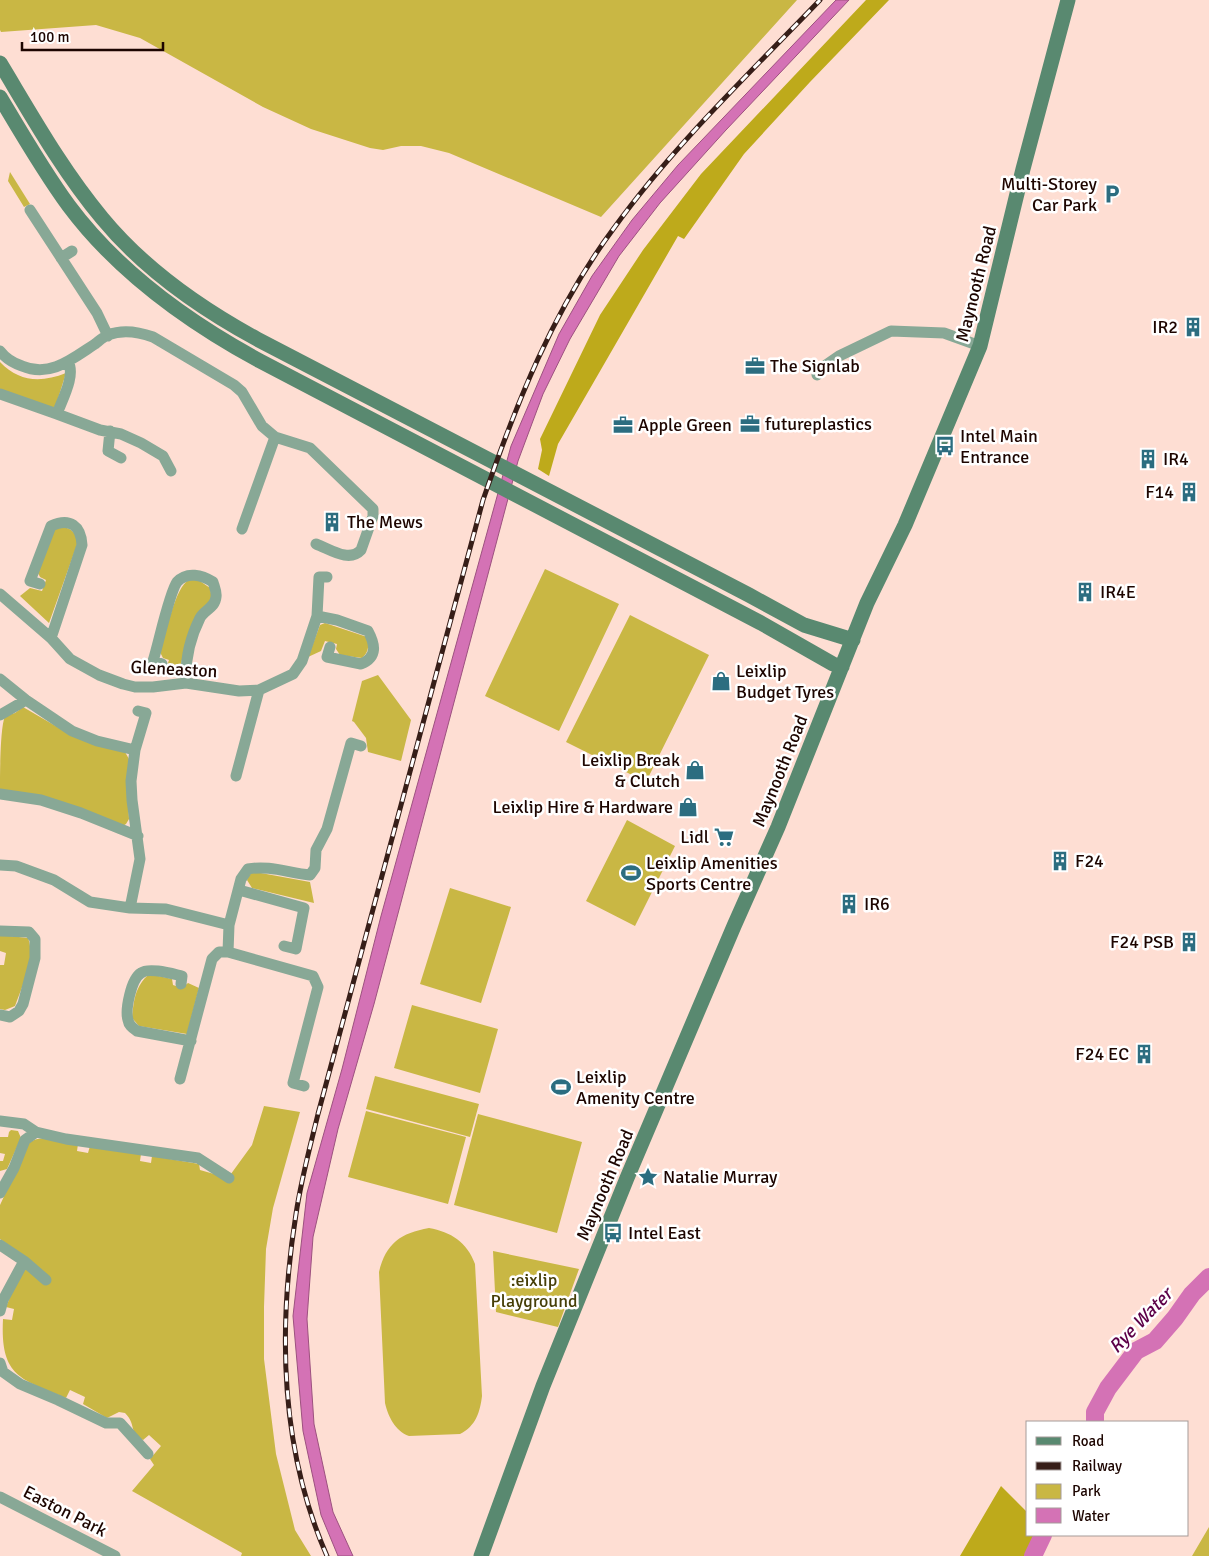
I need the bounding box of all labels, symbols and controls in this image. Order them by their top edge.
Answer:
scale bar [22,20,164,52]
text: 100 m [30,28,70,46]
place label: Multi-Storey Car Park [1001,173,1098,216]
parking icon: Multi-Storey Car Park [1101,183,1123,205]
street label: Maynooth Road [951,224,1001,344]
place label: IR2 [1152,316,1178,338]
building icon: IR2 [1182,316,1204,338]
office icon: The Signlab [744,355,766,377]
place label: The Signlab [770,355,860,377]
office icon: futureplastics [739,413,761,435]
place label: futureplastics [765,413,872,435]
office icon: Apple Green [612,414,634,436]
place label: Apple Green [638,414,732,436]
place label: Intel Main Entrance [960,425,1038,468]
bus stop icon: Intel Main Entrance [934,435,956,457]
building icon: IR4 [1137,448,1159,470]
place label: IR4 [1163,448,1189,470]
place label: F14 [1145,481,1174,503]
building icon: F14 [1178,481,1200,503]
building icon: The Mews [321,511,343,533]
place label: The Mews [347,511,423,533]
building icon: IR4E [1074,581,1096,603]
place label: IR4E [1100,581,1136,603]
street label: Gleneaston [130,656,218,682]
place label: Leixlip Budget Tyres [736,660,834,703]
shop icon: Leixlip Budget Tyres [710,670,732,692]
street label: Maynooth Road [748,712,812,830]
place label: Leixlip Break & Clutch [581,749,680,792]
shop icon: Leixlip Break & Clutch [684,759,706,781]
place label: Leixlip Hire & Hardware [492,796,673,818]
shop icon: Leixlip Hire & Hardware [677,796,699,818]
place label: Lidl [680,826,709,848]
supermarket icon: Lidl [713,826,735,848]
building icon: F24 [1049,850,1071,872]
place label: F24 [1075,850,1104,872]
place label: Leixlip Amenities Sports Centre [646,852,778,895]
sports icon: Leixlip Amenities Sports Centre [620,862,642,884]
building icon: IR6 [838,893,860,915]
place label: IR6 [864,893,890,915]
place label: F24 PSB [1110,931,1174,953]
building icon: F24 PSB [1178,931,1200,953]
place label: F24 EC [1075,1043,1129,1065]
building icon: F24 EC [1133,1043,1155,1065]
place label: Leixlip Amenity Centre [576,1066,695,1109]
sports icon: Leixlip Amenity Centre [550,1076,572,1098]
street label: Maynooth Road [572,1126,638,1244]
place icon: Natalie Murray [637,1166,659,1188]
place label: Natalie Murray [663,1166,778,1188]
bus stop icon: Intel East [602,1222,624,1244]
place label: Intel East [628,1222,701,1244]
park label: :eixlip Playground [490,1269,578,1312]
water label: Rye Water [1104,1281,1180,1358]
legend [1026,1421,1189,1536]
text: Road [1072,1432,1104,1450]
text: Railway [1072,1457,1122,1475]
street label: Easton Park [19,1481,111,1541]
text: Park [1072,1482,1101,1500]
text: Water [1072,1507,1110,1525]

